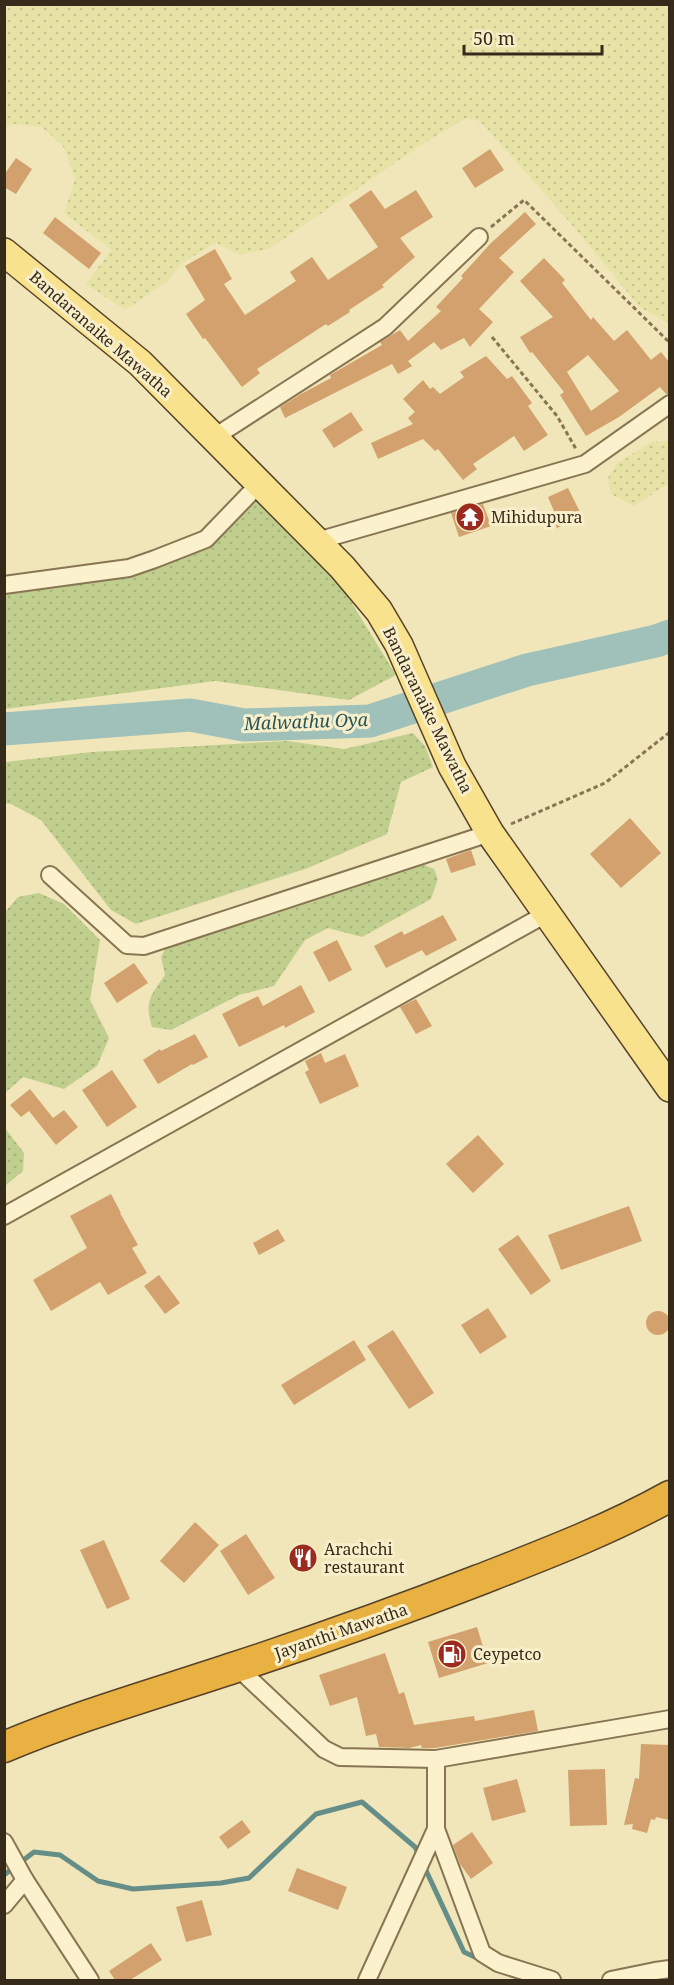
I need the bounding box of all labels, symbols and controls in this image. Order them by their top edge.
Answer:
scale bar [464,18,602,56]
text: 50 m [473,26,515,50]
street label: Bandaranaike Mawatha [25,266,177,402]
temple icon: Mihidupura [454,501,486,533]
place label: Mihidupura [491,506,583,528]
street label: Bandaranaike Mawatha [378,623,478,797]
water label: Malwathu Oya [243,707,369,735]
place label: Arachchi restaurant [324,1538,405,1578]
restaurant icon: Arachchi restaurant [287,1542,319,1574]
street label: Jayanthi Mawatha [271,1598,411,1664]
fuel station icon: Ceypetco [436,1638,468,1670]
place label: Ceypetco [473,1643,542,1665]

